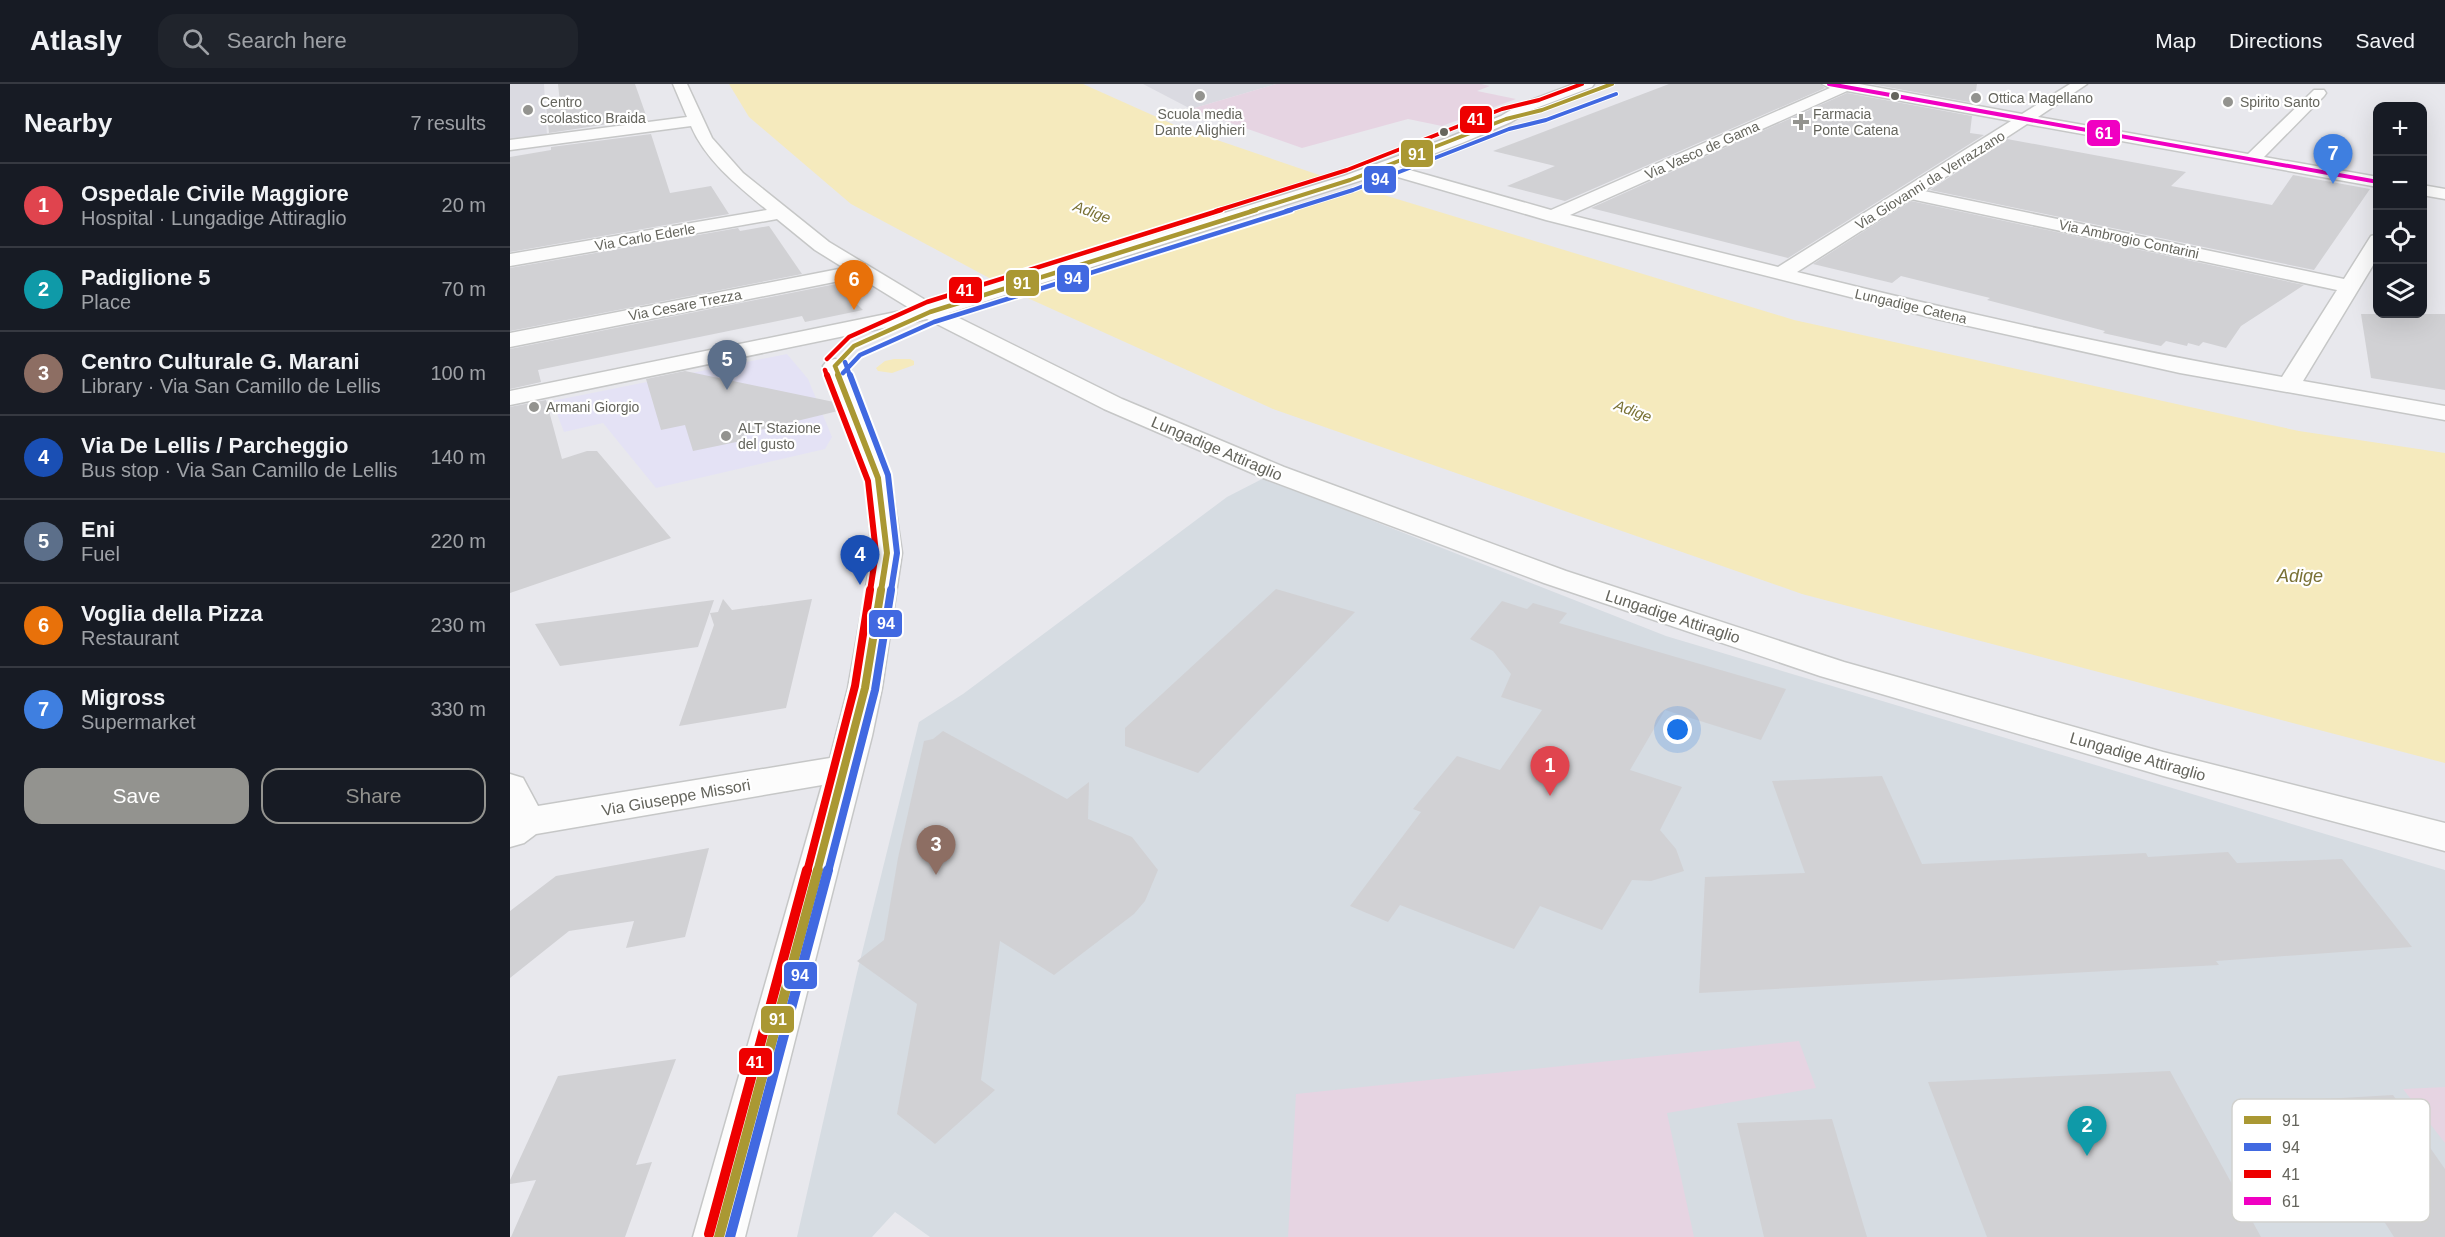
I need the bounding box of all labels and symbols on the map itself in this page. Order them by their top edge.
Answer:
marker: Scuola media Dante Alighieri [1193,89,1207,103]
unlabelled marker [1889,90,1901,102]
place label: Ottica Magellano [1988,90,2093,106]
marker: Ottica Magellano [1969,91,1983,105]
place label: Centro scolastico Braida [540,94,646,126]
place label: Spirito Santo [2240,94,2320,110]
marker: Spirito Santo [2221,95,2235,109]
marker: Centro scolastico Braida [521,103,535,117]
line badge: 41 [1459,105,1493,134]
place label: Scuola media Dante Alighieri [1155,106,1245,138]
place label: Farmacia Ponte Catena [1813,106,1899,138]
text: 41 [1467,111,1485,128]
marker: Farmacia Ponte Catena [1794,115,1808,129]
street label: Via Vasco de Gama [1642,118,1762,182]
line badge: 61 [2086,119,2121,147]
text: 61 [2095,125,2113,142]
unlabelled marker [1438,126,1450,138]
street label: Via Giovanni da Verrazzano [1852,127,2008,233]
pin: 7 [2314,135,2352,184]
line badge: 91 [1400,139,1434,168]
text: 91 [1408,146,1426,163]
line badge: 94 [1363,165,1397,194]
text: 94 [1371,171,1389,188]
water label: Adige [1070,197,1113,226]
street label: Via Ambrogio Contarini [2057,216,2201,262]
street label: Via Carlo Ederle [594,220,697,254]
pin: 6 [834,260,874,310]
line badge: 94 [1056,264,1090,293]
line badge: 91 [1005,269,1040,297]
text: 94 [1064,270,1082,287]
text: 91 [1013,275,1031,292]
line badge: 41 [948,276,983,304]
text: 41 [956,282,974,299]
street label: Lungadige Catena [1853,285,1969,327]
street label: Via Cesare Trezza [627,286,743,324]
pin: 5 [708,340,746,390]
water label: Adige [1611,396,1654,425]
place label: Armani Giorgio [546,399,640,415]
marker: Armani Giorgio [527,400,541,414]
street label: Lungadige Attiraglio [1149,413,1285,484]
place label: ALT Stazione del gusto [738,420,821,452]
marker: ALT Stazione del gusto [719,429,733,443]
pin: 4 [840,536,880,585]
water label: Adige [2276,566,2323,586]
street label: Lungadige Attiraglio [1603,587,1742,646]
line badge: 94 [868,609,903,638]
text: 94 [877,615,895,632]
your location [1663,715,1692,744]
street label: Lungadige Attiraglio [2068,729,2208,784]
pin: 1 [1530,746,1570,796]
street label: Via Giuseppe Missori [600,776,752,819]
pin: 3 [916,826,956,875]
line badge: 94 [783,961,818,990]
text: 94 [791,967,809,984]
line badge: 91 [760,1005,795,1034]
text: 91 [769,1011,787,1028]
line badge: 41 [738,1047,773,1076]
text: 41 [746,1054,764,1071]
legend [2232,1099,2430,1222]
pin: 2 [2068,1106,2106,1156]
text: 91 [2282,1112,2300,1129]
text: 94 [2282,1139,2300,1156]
text: 41 [2282,1166,2300,1183]
text: 61 [2282,1193,2300,1210]

